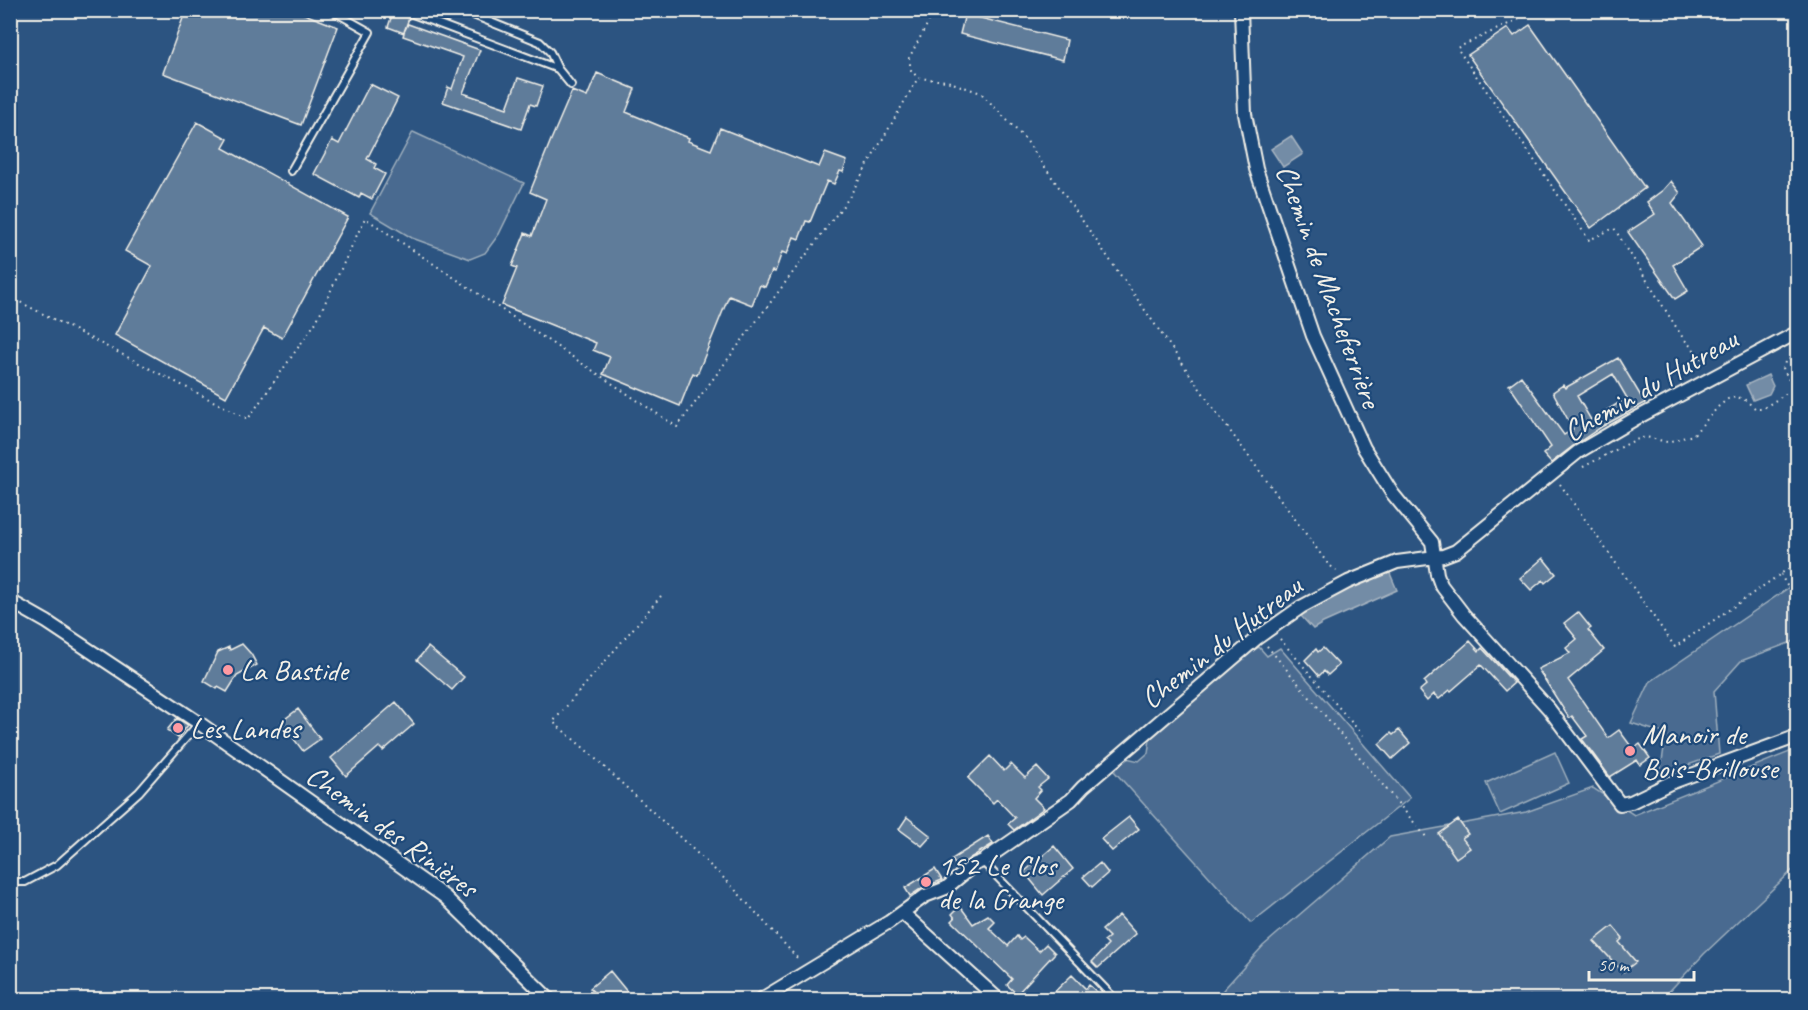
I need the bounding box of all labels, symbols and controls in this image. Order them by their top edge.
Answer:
street label: Chemin de Macheferrière [1267,159,1391,415]
street label: Chemin du Hutreau [1556,319,1745,450]
street label: Chemin du Hutreau [1133,566,1311,717]
place label: La Bastide [240,651,350,689]
marker: La Bastide [221,663,235,677]
place label: Les Landes [190,709,303,747]
place label: Manoir de Bois-Brillouse [1642,715,1780,787]
marker: Les Landes [171,721,185,735]
marker: Manoir de Bois-Brillouse [1623,744,1637,758]
street label: Chemin des Rinières [299,756,488,908]
place label: 152 Le Clos de la Grange [938,846,1065,918]
marker: 152 Le Clos de la Grange [919,875,933,889]
scale bar [1589,944,1694,982]
text: 50 m [1598,954,1631,976]

